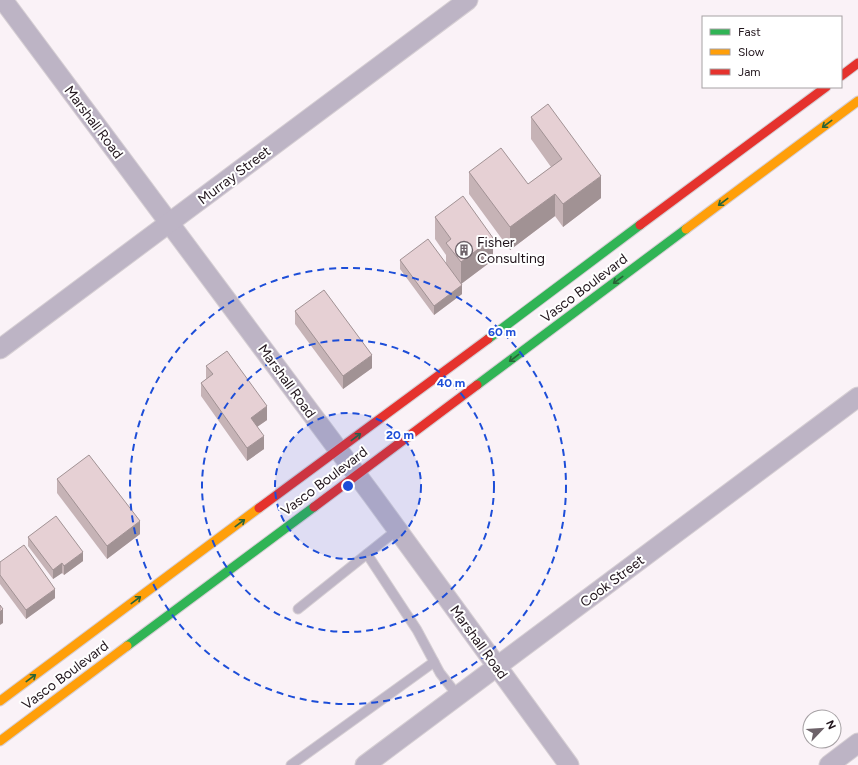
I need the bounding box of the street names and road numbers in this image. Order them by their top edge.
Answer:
street label: Marshall Road [61,82,127,162]
street label: Murray Street [195,143,274,208]
street label: Vasco Boulevard [538,250,631,327]
street label: Marshall Road [254,341,319,422]
street label: Vasco Boulevard [278,443,371,520]
street label: Cook Street [577,552,648,611]
street label: Marshall Road [446,602,511,683]
street label: Vasco Boulevard [19,637,112,714]

